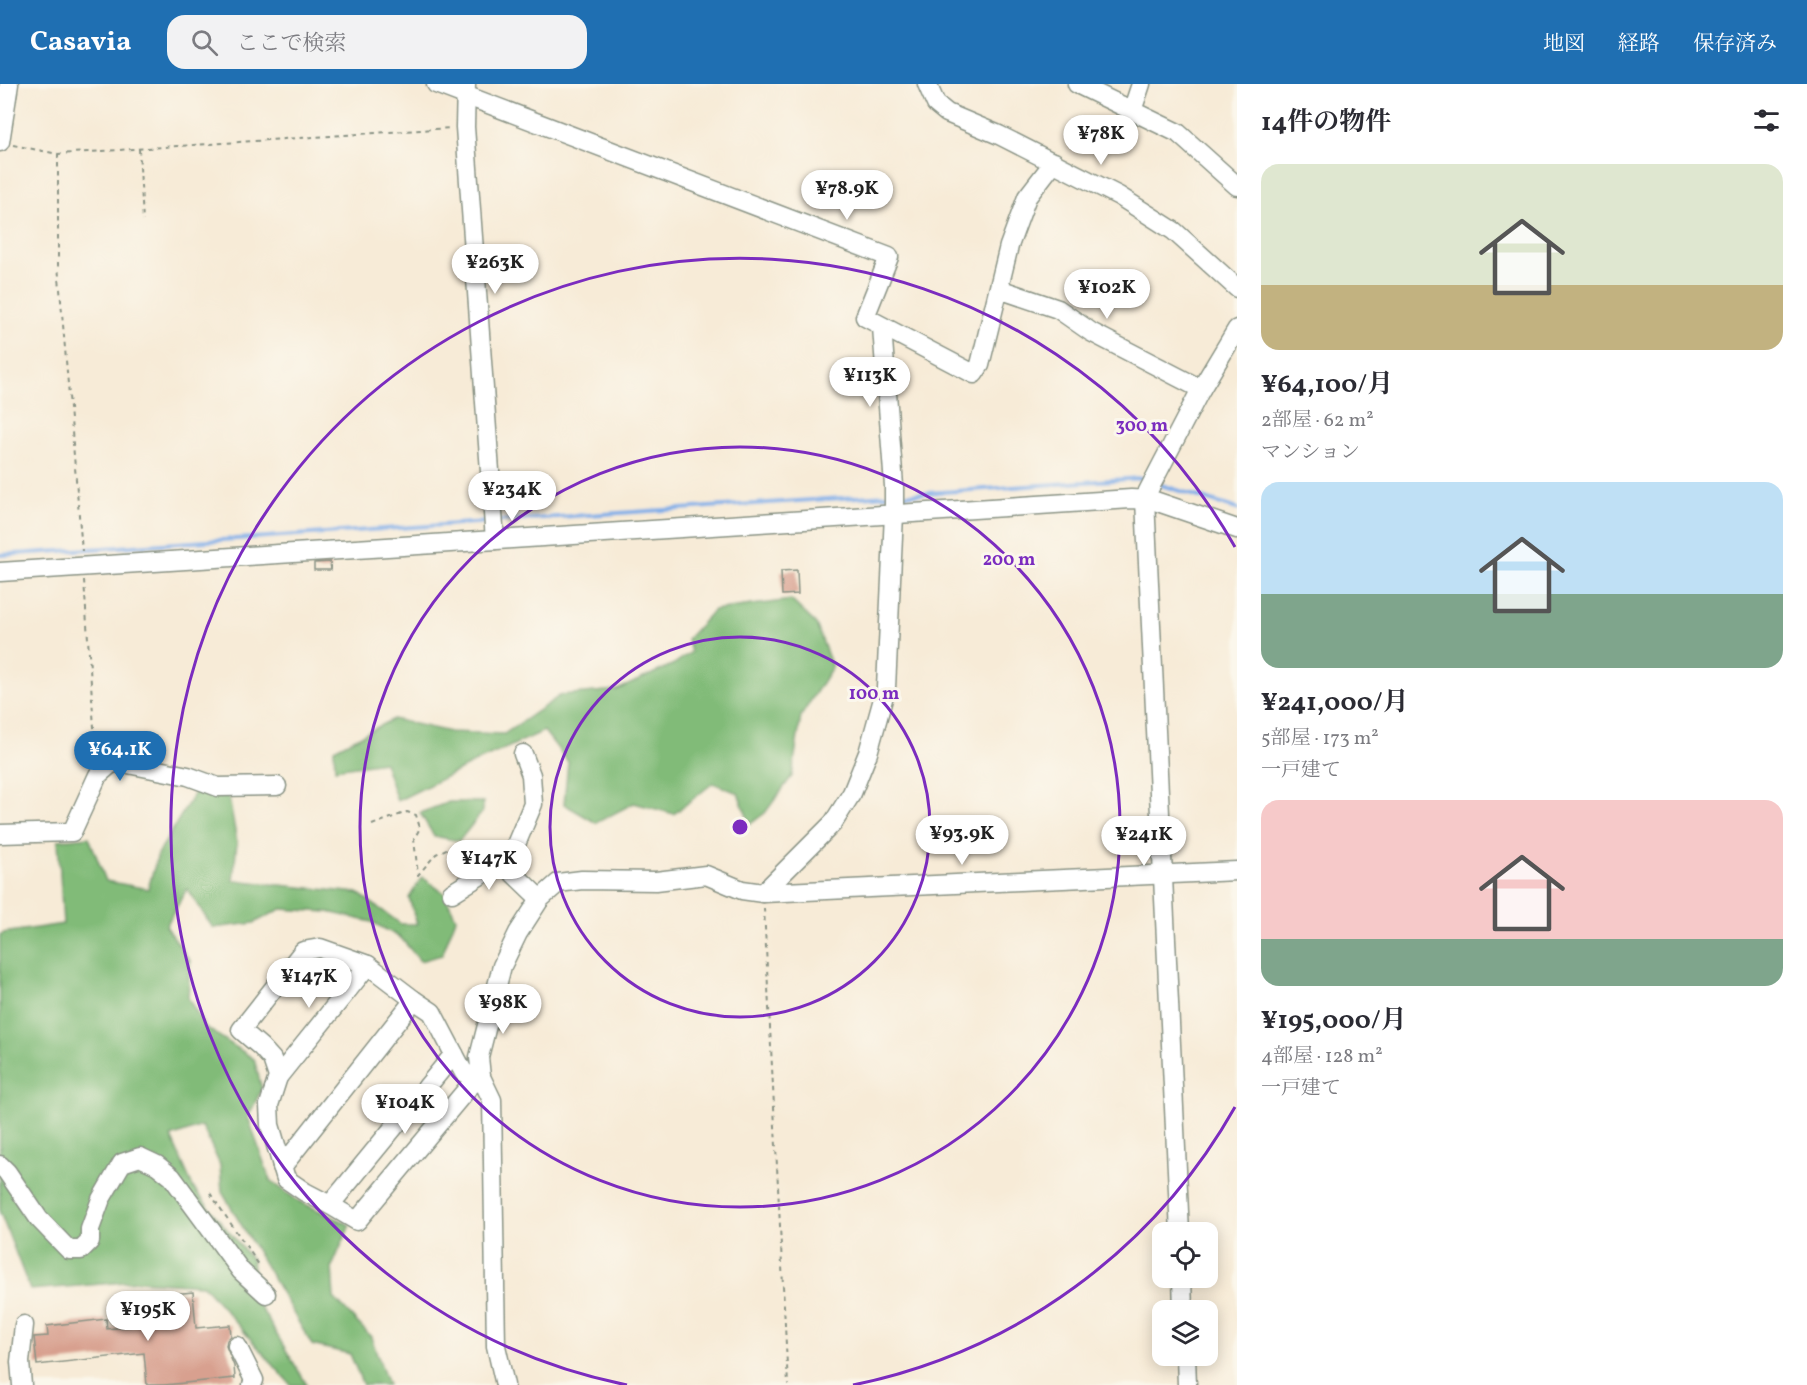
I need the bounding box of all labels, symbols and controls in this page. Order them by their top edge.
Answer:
search box [167,15,587,69]
text: Casavia [30,23,131,62]
icon: search [188,26,221,59]
text: ここで検索 [236,29,346,60]
text: 地図 [1543,30,1585,59]
text: 経路 [1618,30,1660,59]
text: 保存済み [1693,30,1777,59]
icon: filters [1750,104,1783,137]
text: 14件の物件 [1261,105,1391,141]
pin: ¥78K [1065,115,1137,166]
text: ¥78K [1077,120,1125,148]
pin: ¥78.9K [798,170,896,221]
text: ¥78.9K [815,175,879,203]
icon: home [1468,203,1576,311]
pin: ¥263K [453,244,537,295]
text: ¥263K [466,249,524,277]
pin: ¥102K [1065,269,1149,320]
text: ¥102K [1078,274,1136,302]
pin: ¥113K [828,357,912,408]
text: ¥113K [843,362,897,390]
text: ¥64,100/月 [1261,367,1393,403]
text: 2部屋 · 62 m² [1261,407,1374,435]
text: 300 m [1116,414,1168,439]
text: マンション [1261,439,1360,467]
pin: ¥234K [470,471,554,522]
text: ¥234K [482,476,542,504]
icon: home [1468,521,1576,629]
text: 200 m [983,548,1035,573]
text: 100 m [849,682,899,707]
text: ¥241,000/月 [1261,685,1409,721]
text: 5部屋 · 173 m² [1261,725,1379,753]
pin: ¥64.1K [71,731,169,782]
text: ¥64.1K [88,736,152,764]
text: 一戸建て [1261,757,1341,785]
pin: ¥93.9K [913,815,1011,866]
pin: ¥241K [1102,816,1186,867]
centre of rings [730,817,750,837]
text: ¥93.9K [930,820,994,848]
text: ¥241K [1115,821,1173,849]
icon: home [1468,839,1576,947]
pin: ¥147K [447,840,531,891]
text: ¥147K [461,845,517,873]
pin: ¥147K [267,958,351,1009]
text: ¥147K [281,963,337,991]
pin: ¥98K [467,984,539,1035]
text: ¥98K [478,989,528,1017]
text: ¥195,000/月 [1261,1003,1407,1039]
text: 4部屋 · 128 m² [1261,1043,1383,1071]
text: 一戸建て [1261,1075,1341,1103]
pin: ¥104K [363,1084,447,1135]
text: ¥104K [375,1089,435,1117]
map controls [1152,1222,1218,1366]
button: locate [1152,1222,1218,1288]
pin: ¥195K [106,1291,190,1342]
text: ¥195K [120,1296,176,1324]
button: layers [1152,1300,1218,1366]

